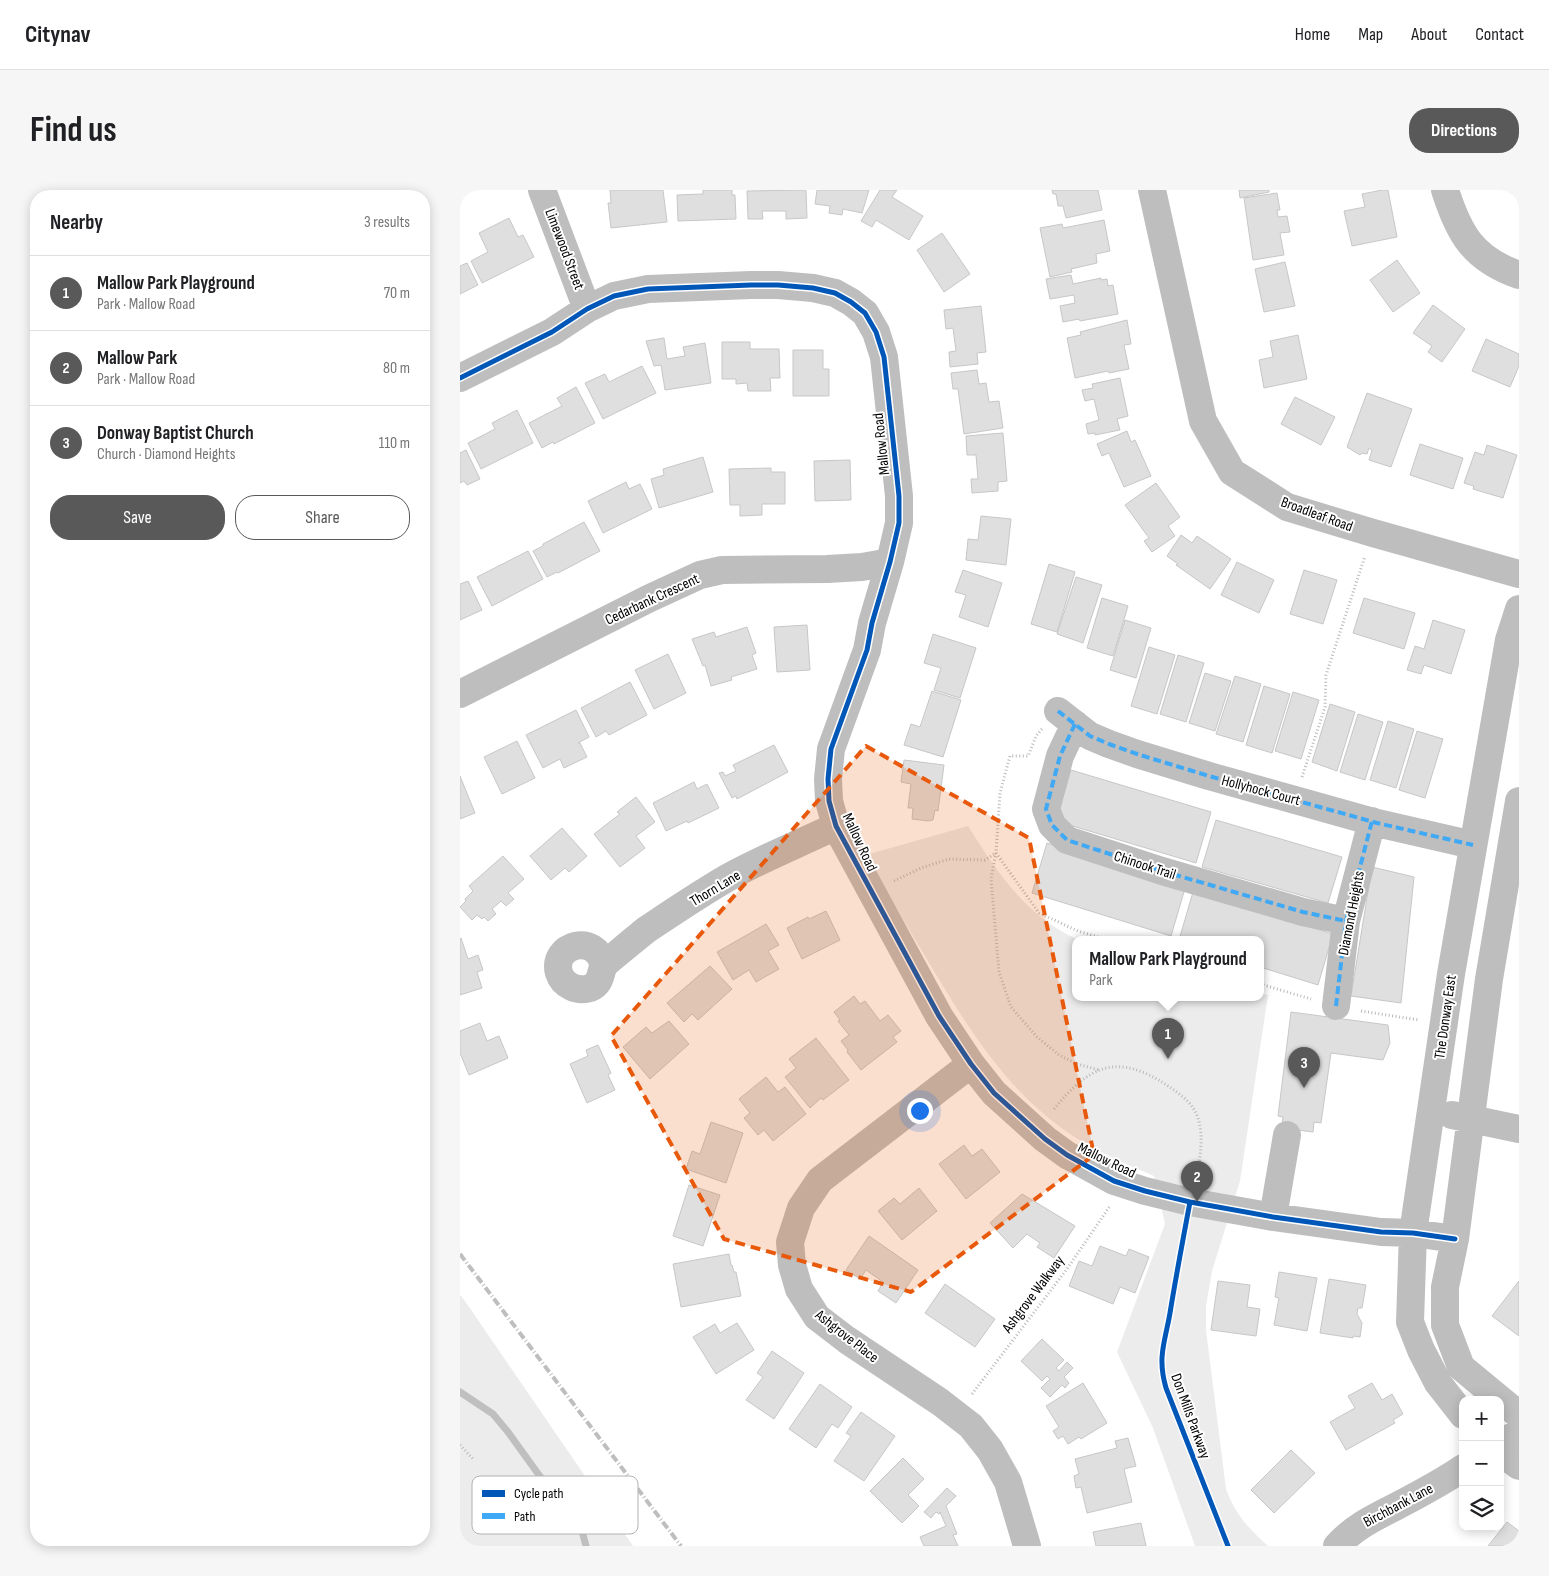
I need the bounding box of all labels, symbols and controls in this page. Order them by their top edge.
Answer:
text: Citynav [25,20,91,49]
text: Home [1295,24,1330,45]
text: Map [1358,24,1383,45]
text: About [1411,24,1447,45]
text: Contact [1475,24,1524,45]
button: Directions [1409,108,1519,153]
text: Find us [30,109,117,152]
street label: Limewood Street [540,206,589,293]
text: Nearby [50,210,103,235]
text: 3 results [364,213,410,232]
text: Mallow Park Playground [97,272,255,295]
text: 1 [63,284,69,303]
text: 70 m [384,284,410,303]
text: Park · Mallow Road [97,295,195,314]
text: Mallow Park [97,347,177,370]
text: 2 [62,359,70,378]
text: 80 m [383,359,410,378]
text: Park · Mallow Road [97,370,195,389]
street label: Mallow Road [869,412,894,476]
text: Donway Baptist Church [97,422,254,445]
text: 3 [62,434,70,453]
text: 110 m [379,434,410,453]
text: Church · Diamond Heights [97,445,236,464]
street label: Broadleaf Road [1278,493,1355,536]
button: Save [50,495,225,540]
button: Share [235,495,410,540]
street label: Cedarbank Crescent [602,569,703,630]
street label: Hollyhock Court [1219,771,1303,810]
street label: Mallow Road [838,810,881,874]
street label: Chinook Trail [1112,847,1178,884]
street label: Thorn Lane [687,866,744,911]
street label: Diamond Heights [1334,869,1369,957]
popup [1072,936,1264,1001]
text: Mallow Park Playground [1089,948,1247,971]
text: Park [1089,971,1113,990]
street label: The Donway East [1430,973,1461,1060]
pin: 1 [1152,1018,1184,1059]
pin: 3 [1288,1047,1320,1088]
your location [907,1098,933,1124]
street label: Mallow Road [1075,1138,1139,1183]
pin: 2 [1181,1161,1213,1202]
street label: Ashgrove Walkway [998,1252,1069,1338]
street label: Ashgrove Place [810,1305,882,1367]
street label: Don Mills Parkway [1166,1371,1215,1461]
map controls [1459,1396,1504,1531]
button: + [1459,1396,1504,1441]
button: − [1459,1441,1504,1486]
legend [472,1476,638,1534]
street label: Birchbank Lane [1360,1479,1436,1532]
text: Cycle path [514,1485,564,1502]
button: layers [1459,1486,1504,1531]
text: Path [514,1508,535,1525]

